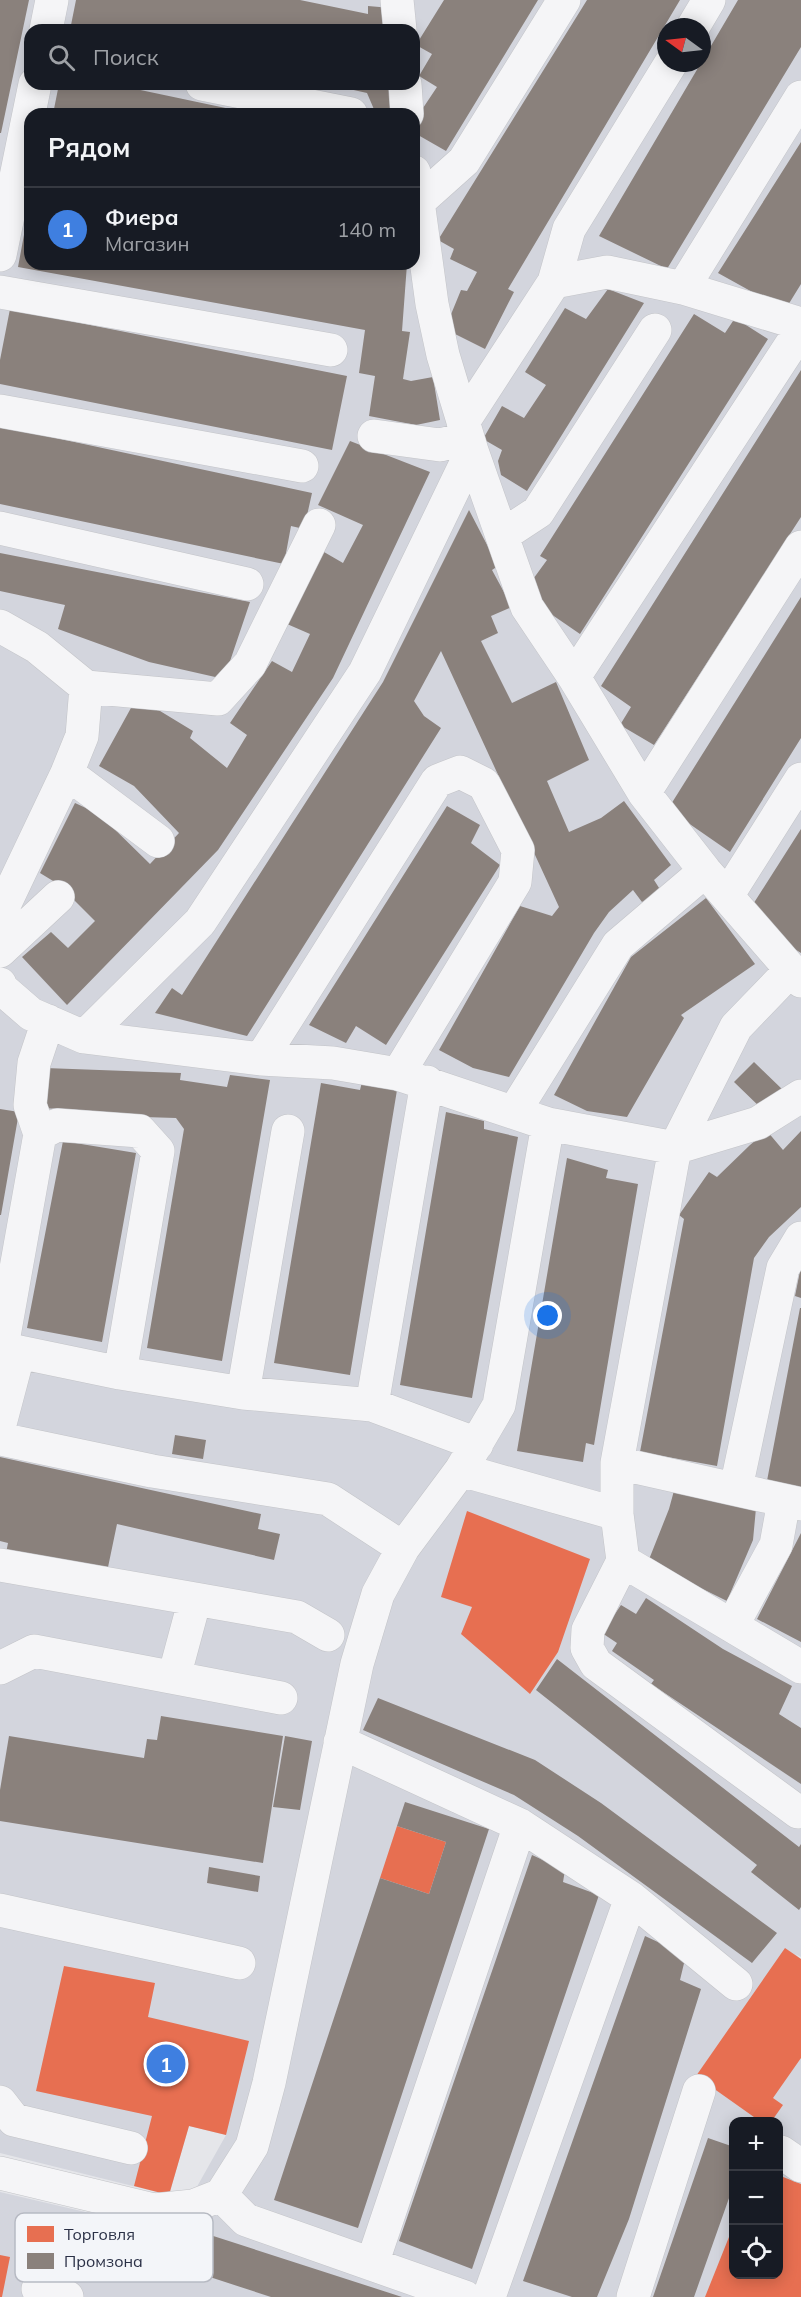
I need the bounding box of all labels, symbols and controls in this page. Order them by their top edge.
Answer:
north arrow [657,18,711,72]
search box [24,24,420,90]
icon: search [45,41,78,74]
text: Поиск [93,43,159,71]
text: Рядом [48,131,131,164]
text: Фиера [105,203,179,231]
text: 1 [62,217,74,242]
text: 140 m [337,217,396,242]
text: Магазин [105,231,189,256]
your location [533,1301,562,1330]
pin: 1 [146,2042,186,2086]
map controls [729,2117,783,2279]
button: + [729,2117,783,2171]
button: − [729,2171,783,2225]
legend [15,2213,213,2282]
text: Торговля [64,2224,135,2244]
button: locate [729,2225,783,2279]
text: Промзона [64,2251,143,2271]

